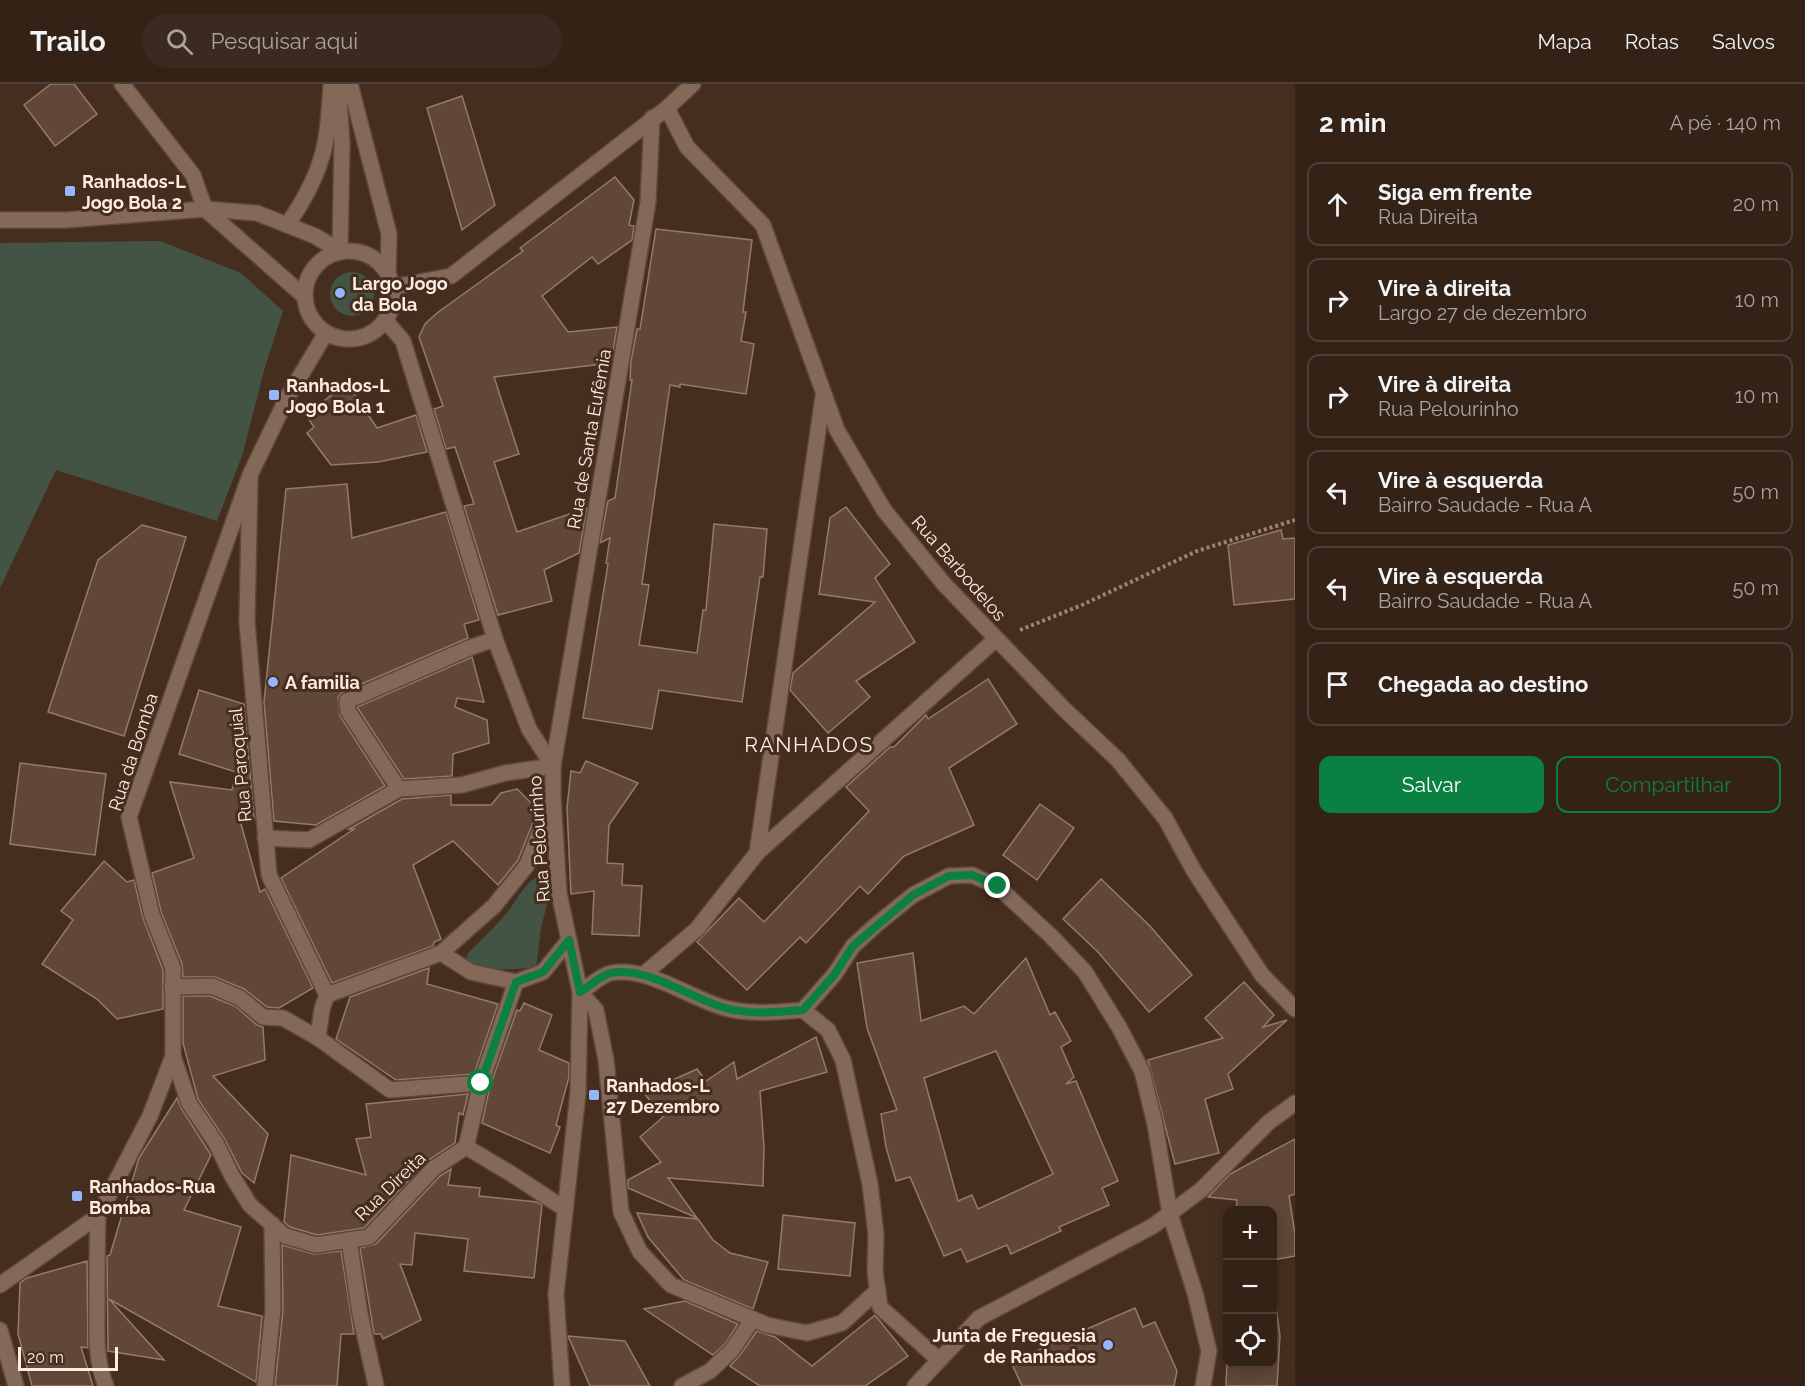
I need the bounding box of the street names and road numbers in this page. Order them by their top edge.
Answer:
street label: Rua de Santa Eufêmia [563,347,615,531]
street label: Rua Barbodelos [908,511,1011,625]
street label: Rua da Bomba [104,691,162,813]
street label: Rua Paroquial [225,707,255,823]
street label: Rua Pelourinho [524,775,554,903]
street label: Rua Direita [350,1147,430,1225]

